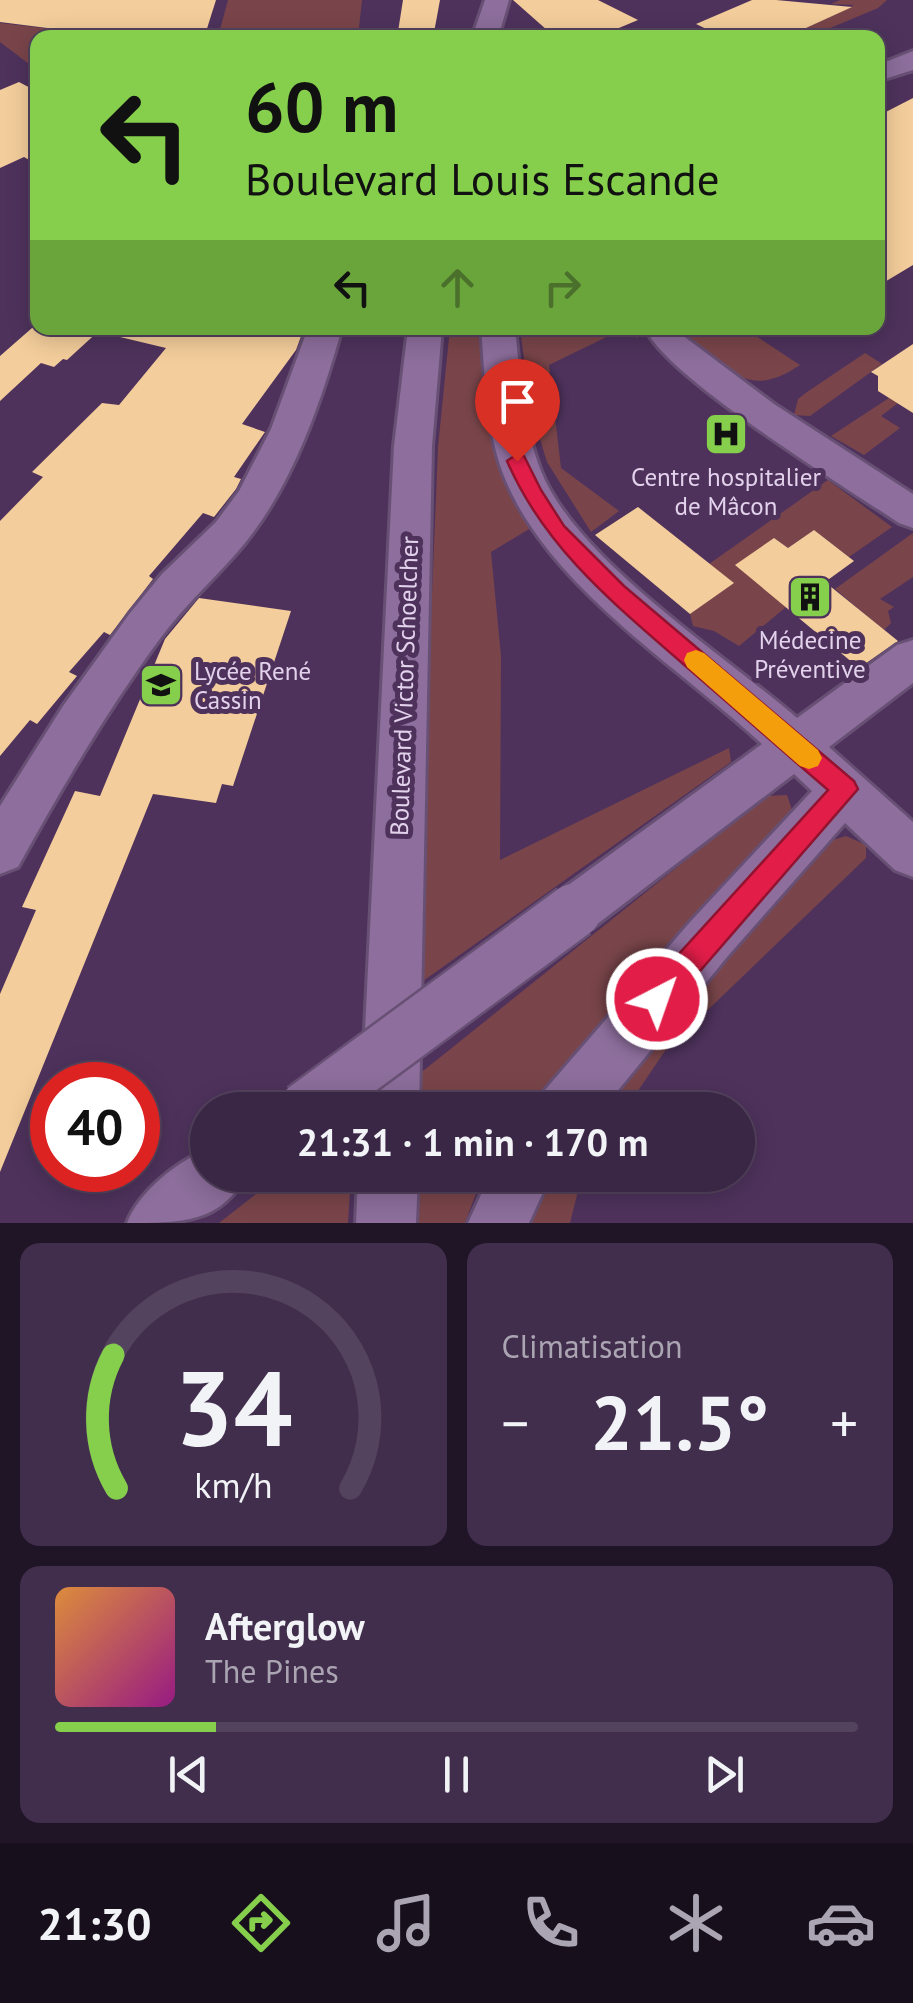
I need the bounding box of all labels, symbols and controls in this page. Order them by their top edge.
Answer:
text: 60 m [245,61,398,151]
icon: left [80,70,210,200]
text: Boulevard Louis Escande [245,149,720,207]
icon: left [325,260,380,315]
icon: ahead [430,260,485,315]
icon: right [535,260,590,315]
pin [475,359,560,462]
icon: arrive [490,374,545,429]
hospital icon: Centre hospitalier de Mâcon [703,411,749,457]
place label: Centre hospitalier de Mâcon [631,461,822,522]
street label: Boulevard Victor Schoelcher [383,535,425,836]
building icon: Médecine Préventive [787,574,833,620]
place label: Médecine Préventive [754,624,866,685]
place label: Lycée René Cassin [194,655,311,716]
school or university icon: Lycée René Cassin [138,662,184,708]
position arrow [605,947,709,1051]
speed limit sign: 40 [30,1062,160,1192]
text: 21:31 · 1 min · 170 m [297,1117,648,1166]
text: Climatisation [502,1325,682,1367]
text: 34 [174,1340,292,1475]
text: 21.5° [590,1374,769,1471]
text: − [502,1387,529,1458]
text: + [830,1387,858,1458]
text: km/h [194,1462,272,1508]
text: Afterglow [205,1601,365,1650]
text: The Pines [205,1650,339,1692]
icon: previous [161,1747,216,1802]
icon: pause [429,1747,484,1802]
icon: next [697,1747,752,1802]
icon: directions [226,1888,296,1958]
icon: music [371,1888,441,1958]
icon: phone [516,1888,586,1958]
icon: climate [661,1888,731,1958]
icon: car [806,1888,876,1958]
text: 21:30 [37,1894,152,1952]

